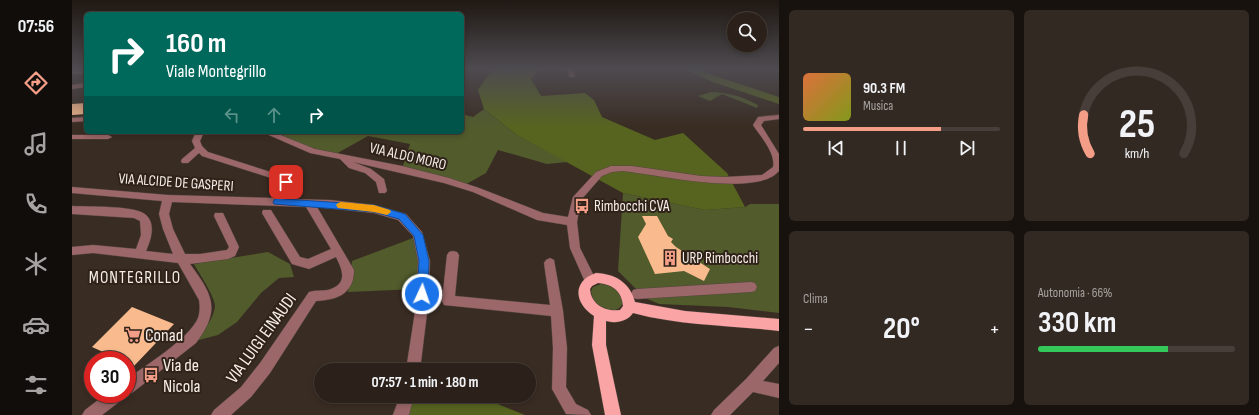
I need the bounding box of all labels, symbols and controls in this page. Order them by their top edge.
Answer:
map controls [727,12,767,52]
button: search [727,12,767,52]
text: 07:56 [18,16,54,37]
text: 160 m [166,27,226,60]
icon: right [100,28,152,80]
text: Viale Montegrillo [166,61,266,82]
icon: directions [22,69,50,97]
text: 90.3 FM [863,79,905,98]
text: Musica [863,98,893,114]
text: 25 [1118,99,1155,148]
icon: left [221,104,243,126]
icon: ahead [263,104,285,126]
icon: right [305,104,327,126]
icon: music [22,130,50,158]
icon: previous [825,137,847,159]
icon: pause [890,137,912,159]
icon: next [956,137,978,159]
street label: VIA ALDO MORO [368,138,448,175]
text: km/h [1124,144,1149,161]
pin [269,165,303,199]
street label: VIA ALCIDE DE GASPERI [118,169,234,196]
icon: arrive [275,171,297,193]
icon: phone [22,190,50,218]
bus stop icon: Rimbocchi CVA [573,197,591,215]
place label: Rimbocchi CVA [594,197,670,216]
building icon: URP Rimbocchi [661,249,679,267]
place label: URP Rimbocchi [682,249,758,268]
icon: climate [22,250,50,278]
district label: MONTEGRILLO [89,268,181,288]
position arrow [401,273,443,315]
text: Autonomia · 66% [1038,285,1113,301]
street label: VIA LUIGI EINAUDI [222,289,301,387]
text: Clima [803,291,828,307]
text: 330 km [1038,305,1116,341]
icon: car [22,311,50,339]
text: 20° [883,311,920,347]
text: − [803,316,814,343]
text: + [989,316,1000,343]
place label: Conad [145,325,183,346]
supermarket icon: Conad [124,326,142,344]
speed limit sign: 30 [84,351,136,403]
place label: Via de Nicola [163,355,200,397]
bus stop icon: Via de Nicola [142,366,160,384]
icon: filters [22,371,50,399]
text: 07:57 · 1 min · 180 m [372,373,478,392]

